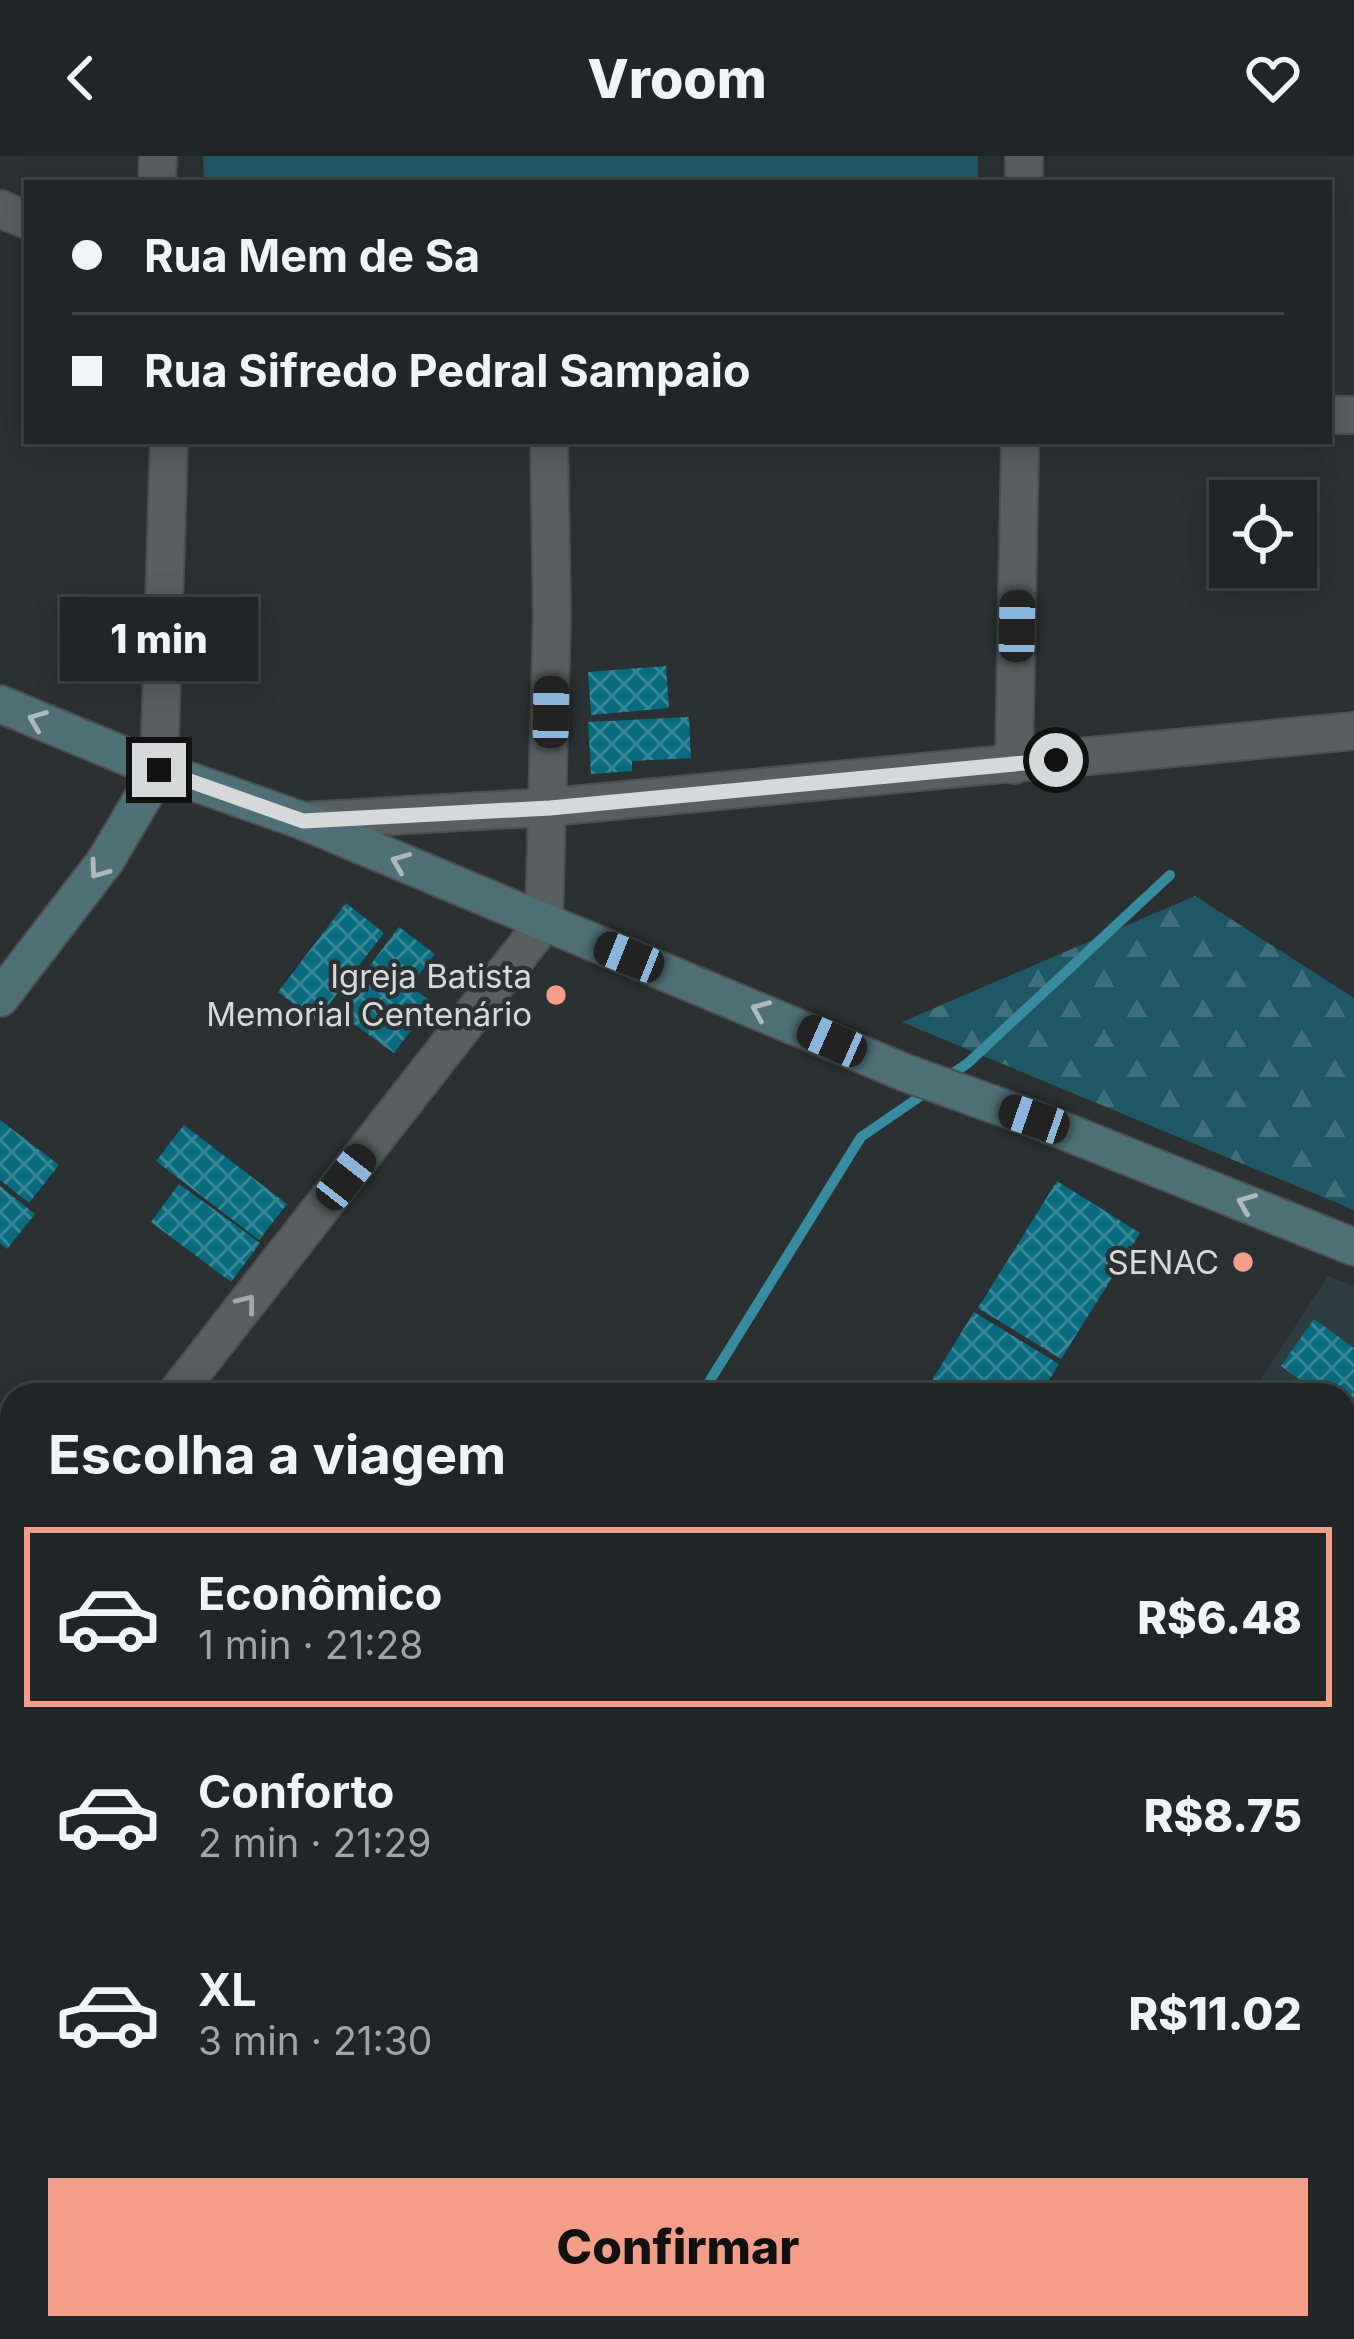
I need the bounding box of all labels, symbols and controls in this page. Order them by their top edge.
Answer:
icon: back [48,45,114,111]
icon: heart [1240,45,1306,111]
text: Vroom [587,46,767,111]
text: Rua Mem de Sa [144,228,480,283]
text: Rua Sifredo Pedral Sampaio [144,343,751,398]
map controls [1209,480,1317,588]
button: locate [1209,480,1317,588]
car [998,590,1036,662]
callout: 1 min [60,596,258,680]
text: 1 min [110,615,208,662]
car [532,676,570,748]
one-way arrow [28,710,49,734]
route start [1029,733,1083,787]
route end [132,743,186,797]
one-way arrow [390,852,411,876]
one-way arrow [91,856,113,878]
car [589,927,669,987]
place label: Igreja Batista Memorial Centenário [206,956,532,1034]
marker: Igreja Batista Memorial Centenário [543,982,569,1008]
one-way arrow [751,1000,772,1024]
car [792,1010,872,1072]
car [994,1090,1074,1148]
car [310,1138,382,1216]
one-way arrow [1236,1193,1257,1217]
place label: SENAC [1107,1242,1219,1282]
marker: SENAC [1230,1249,1256,1275]
one-way arrow [233,1294,254,1316]
text: Escolha a viagem [48,1422,506,1487]
icon: car [54,1563,162,1671]
text: Econômico [198,1566,442,1621]
text: R$6.48 [1137,1590,1302,1645]
text: 1 min · 21:28 [198,1621,423,1668]
icon: car [54,1761,162,1869]
text: Conforto [198,1764,394,1819]
text: R$8.75 [1144,1788,1302,1843]
text: 2 min · 21:29 [198,1819,431,1866]
icon: car [54,1959,162,2067]
text: XL [198,1962,257,2017]
text: R$11.02 [1128,1986,1302,2041]
text: 3 min · 21:30 [198,2017,432,2064]
button: Confirmar [48,2178,1308,2316]

